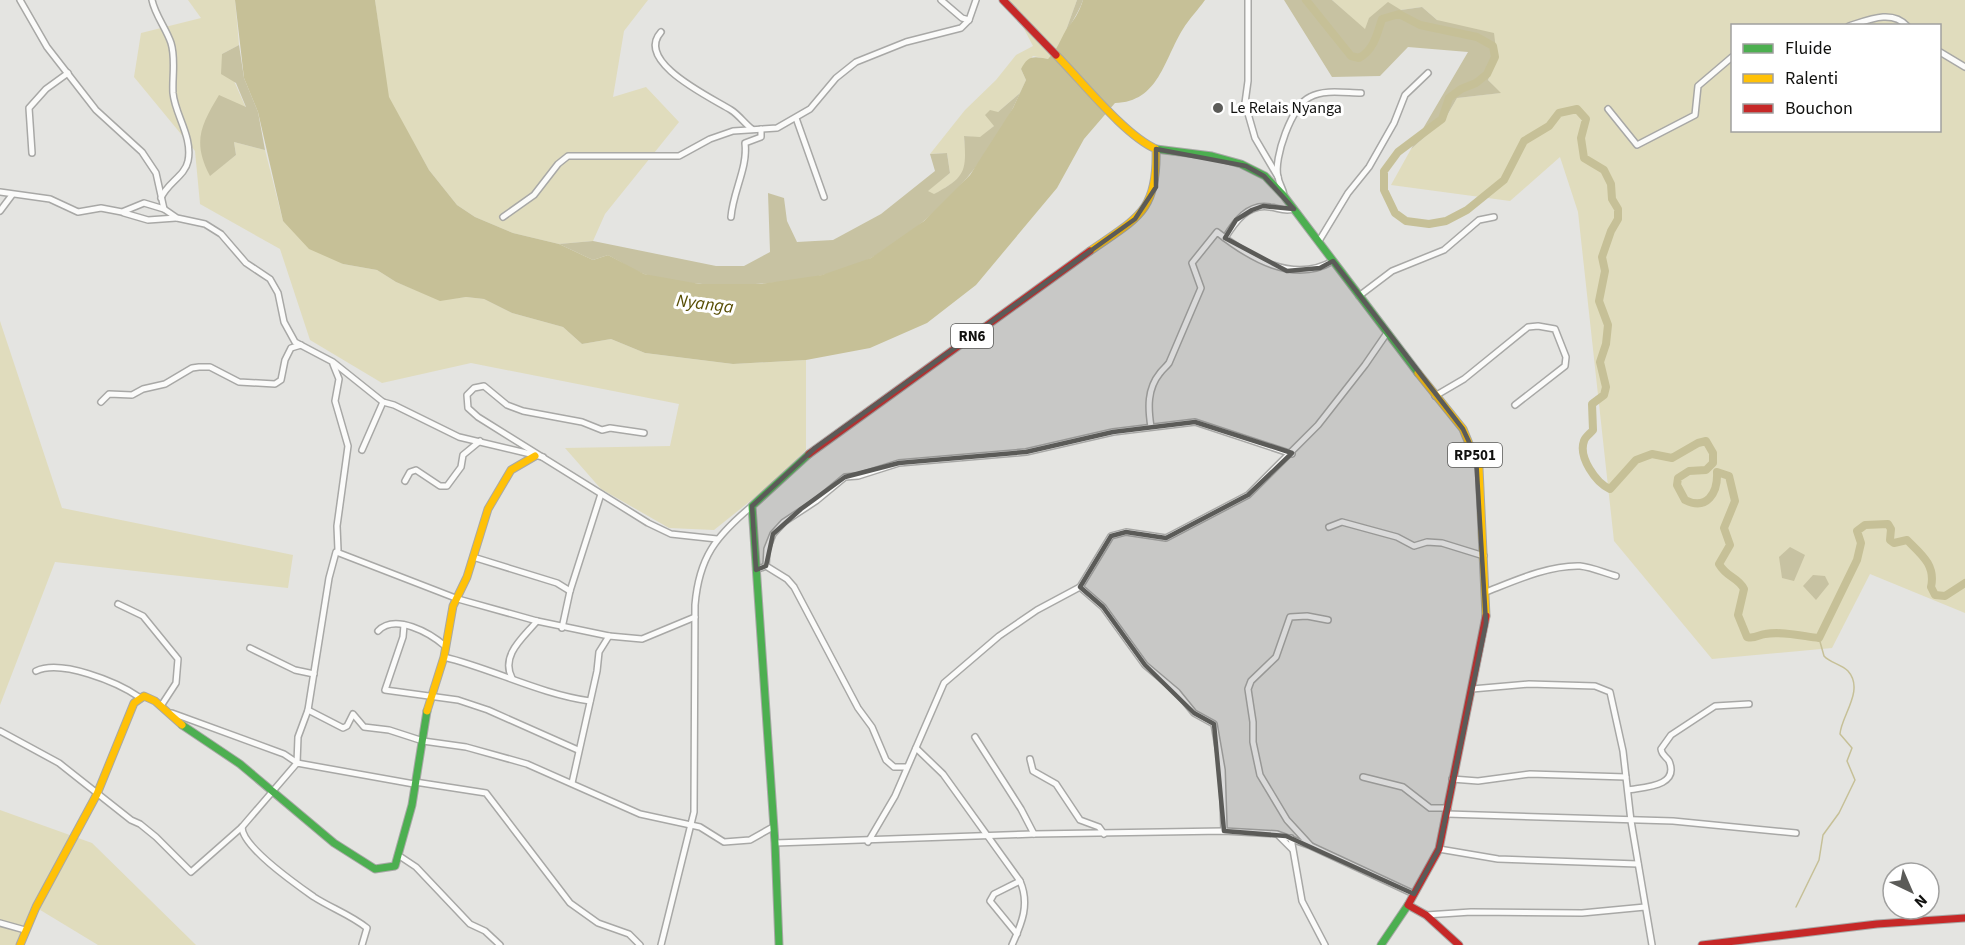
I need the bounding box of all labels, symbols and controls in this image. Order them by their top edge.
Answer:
legend [1731,24,1941,132]
text: Fluide [1785,36,1832,61]
text: Ralenti [1785,66,1838,91]
text: Bouchon [1785,96,1853,121]
place label: Le Relais Nyanga [1230,97,1342,119]
marker: Le Relais Nyanga [1211,101,1225,115]
water label: Nyanga [675,288,735,320]
road number: RN6 [951,324,993,348]
road number: RP501 [1448,443,1502,467]
north arrow [1881,861,1941,921]
text: N [1909,889,1932,913]

